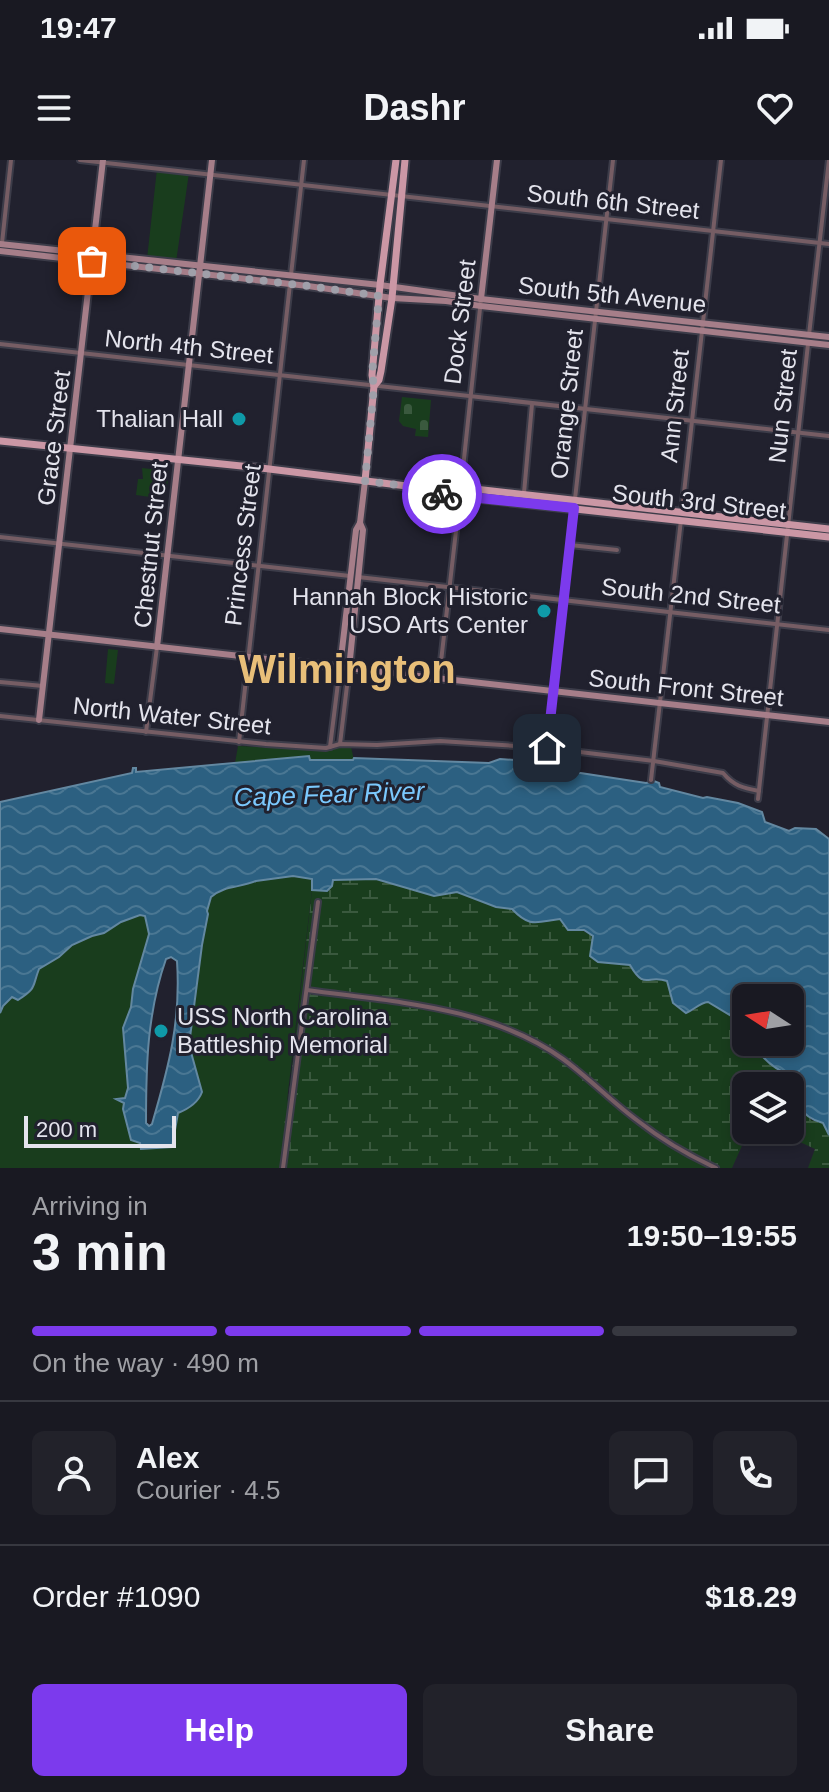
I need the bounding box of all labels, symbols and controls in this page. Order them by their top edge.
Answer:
text: 19:47 [40,11,117,44]
icon: menu [32,86,76,130]
icon: heart [753,86,797,130]
text: Dashr [363,87,466,128]
street label: South 6th Street [525,179,701,224]
pin [58,227,126,295]
icon: bag [70,239,114,283]
street label: Dock Street [438,258,481,386]
street label: South 5th Avenue [517,271,707,318]
street label: North 4th Street [103,324,275,369]
street label: Orange Street [545,327,588,480]
street label: Nun Street [763,347,802,464]
street label: Ann Street [655,348,694,464]
street label: Grace Street [32,368,75,507]
place label: Thalian Hall [96,405,223,432]
marker: Thalian Hall [230,410,248,428]
courier [402,454,482,534]
street label: Chestnut Street [128,460,173,629]
street label: Princess Street [219,462,266,627]
icon: bike [420,472,464,516]
street label: South 3rd Street [611,479,788,524]
street label: South 2nd Street [600,573,782,618]
place label: Hannah Block Historic USO Arts Center [292,583,528,638]
marker: Hannah Block Historic USO Arts Center [535,602,553,620]
district label: Wilmington [238,647,456,691]
street label: South Front Street [587,664,785,711]
street label: North Water Street [72,692,273,739]
pin [513,714,581,782]
icon: home [525,726,569,770]
water label: Cape Fear River [233,776,426,812]
north arrow [732,984,804,1056]
map controls [732,984,804,1144]
place label: USS North Carolina Battleship Memorial [177,1003,388,1058]
marker: USS North Carolina Battleship Memorial [152,1022,170,1040]
button: layers [732,1072,804,1144]
scale bar [24,1112,176,1148]
text: 200 m [36,1117,97,1142]
text: Arriving in [32,1191,148,1221]
text: 19:50–19:55 [627,1219,797,1252]
text: 3 min [32,1223,168,1281]
text: On the way · 490 m [32,1348,259,1378]
button: person [32,1431,116,1515]
button: chat [609,1431,693,1515]
button: phone [713,1431,797,1515]
text: Alex [136,1441,199,1474]
text: Courier · 4.5 [136,1475,281,1505]
text: Order #1090 [32,1580,200,1613]
text: $18.29 [705,1580,797,1613]
button: Help [32,1684,407,1776]
button: Share [423,1684,797,1776]

